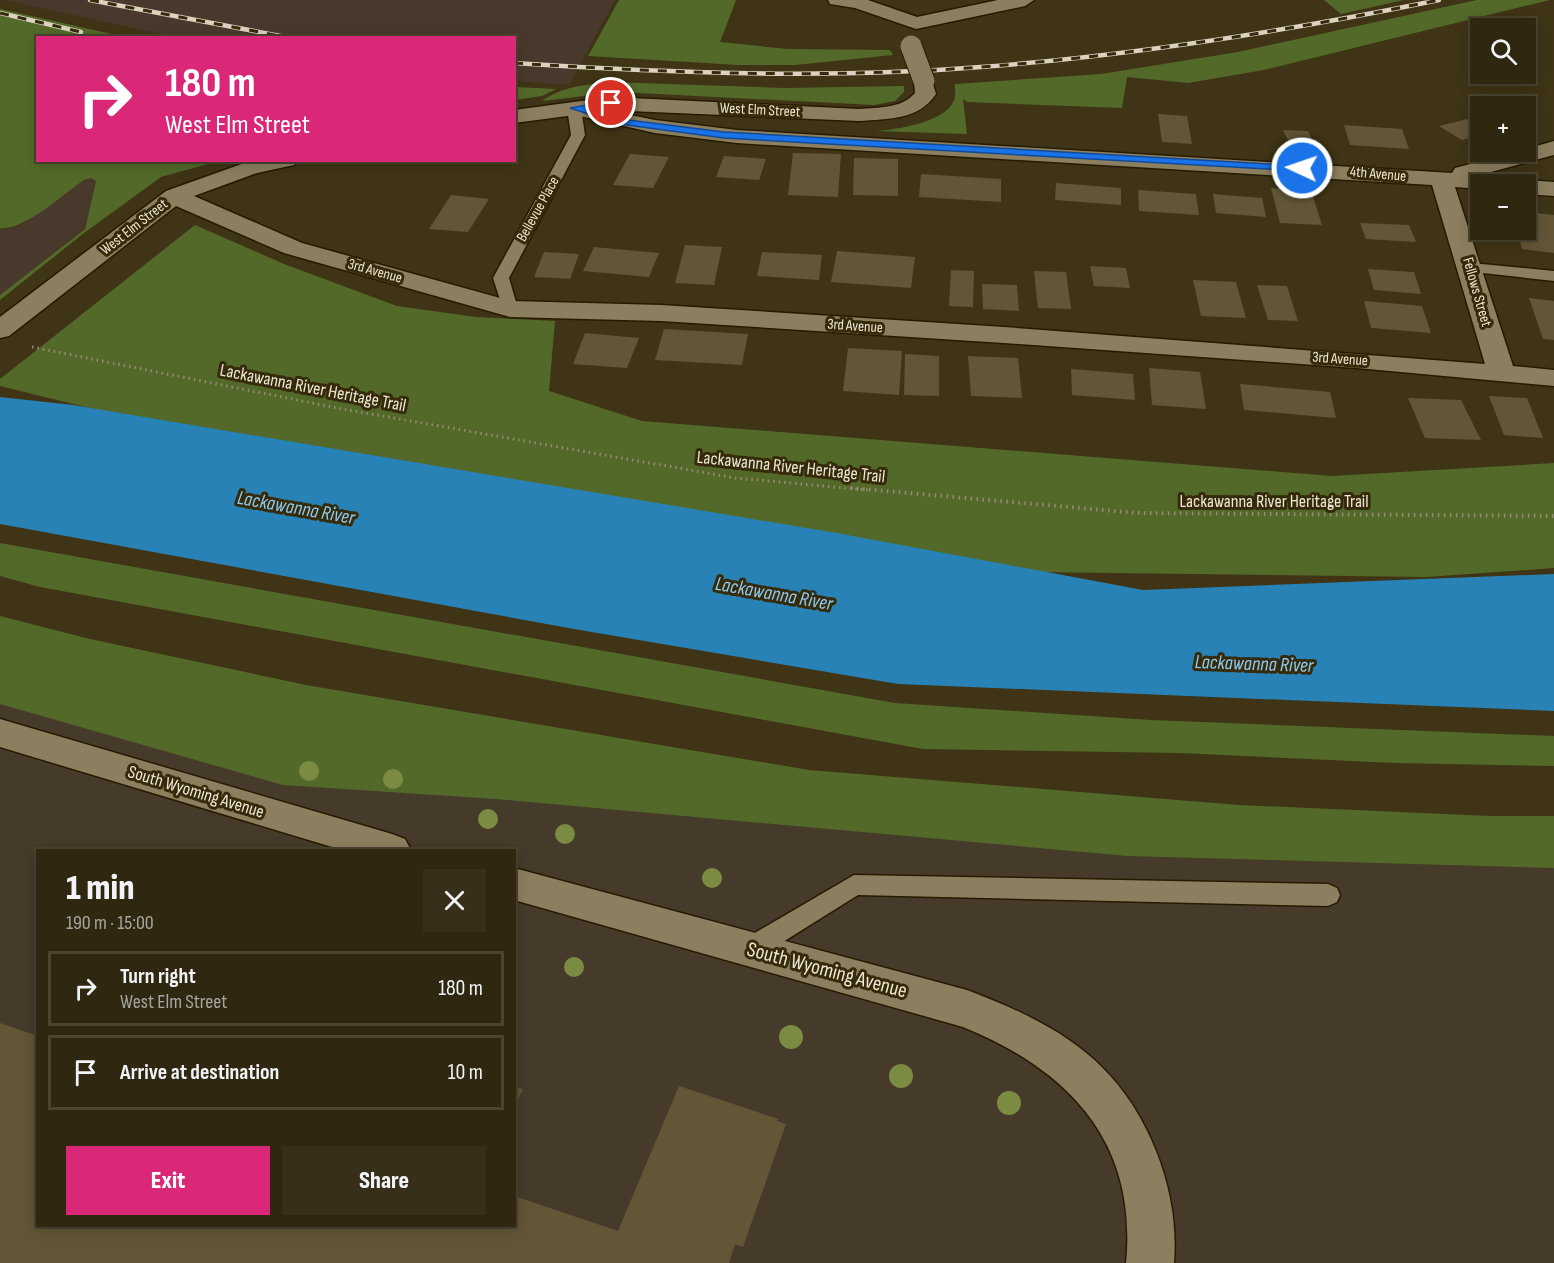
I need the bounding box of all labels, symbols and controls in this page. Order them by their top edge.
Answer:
map controls [1470,18,1536,240]
button: search [1470,18,1536,84]
text: 180 m [165,58,256,109]
icon: right [66,60,144,138]
pin [585,77,636,128]
icon: arrive [594,86,627,119]
button: + [1470,96,1536,162]
street label: West Elm Street [719,98,801,122]
text: West Elm Street [165,109,310,141]
position arrow [1270,136,1334,200]
street label: 4th Avenue [1349,162,1407,186]
street label: Bellevue Place [512,173,564,245]
button: − [1470,174,1536,240]
street label: West Elm Street [96,194,172,259]
street label: 3rd Avenue [346,254,404,288]
street label: Fellows Street [1458,255,1496,329]
street label: 3rd Avenue [827,315,883,337]
street label: 3rd Avenue [1312,348,1368,370]
street label: Lackawanna River Heritage Trail [218,360,408,416]
street label: Lackawanna River Heritage Trail [696,447,886,487]
water label: Lackawanna River [235,486,358,530]
street label: Lackawanna River Heritage Trail [1179,491,1369,512]
water label: Lackawanna River [713,572,836,616]
water label: Lackawanna River [1194,650,1315,678]
street label: South Wyoming Avenue [125,761,267,823]
text: 1 min [66,867,134,910]
button: close [423,869,486,932]
text: 190 m · 15:00 [66,911,154,935]
street label: South Wyoming Avenue [744,937,910,1003]
text: Turn right [120,963,196,990]
icon: right [69,972,102,1005]
text: 180 m [438,975,483,1002]
text: West Elm Street [120,990,227,1014]
icon: arrive [69,1056,102,1089]
text: Arrive at destination [120,1059,279,1086]
text: 10 m [448,1059,483,1086]
button: Exit [66,1146,270,1215]
button: Share [282,1146,486,1215]

